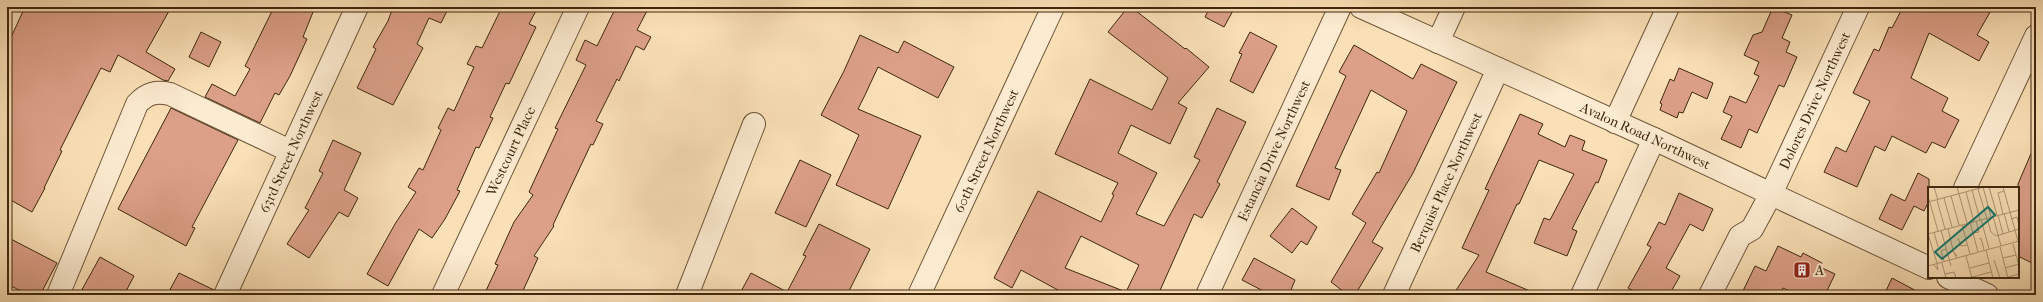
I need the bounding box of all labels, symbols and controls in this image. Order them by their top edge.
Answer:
street label: Dolores Drive Northwest [1775,29,1854,172]
street label: Estancia Drive Northwest [1234,77,1314,224]
street label: 60th Street Northwest [950,86,1022,215]
street label: 63rd Street Northwest [255,87,326,215]
street label: Avalon Road Northwest [1577,98,1713,173]
street label: Westcourt Place [482,103,539,199]
street label: Berquist Place Northwest [1406,109,1485,255]
inset map [1928,187,2019,278]
building icon: A [1792,260,1812,280]
place label: A [1814,262,1825,279]

